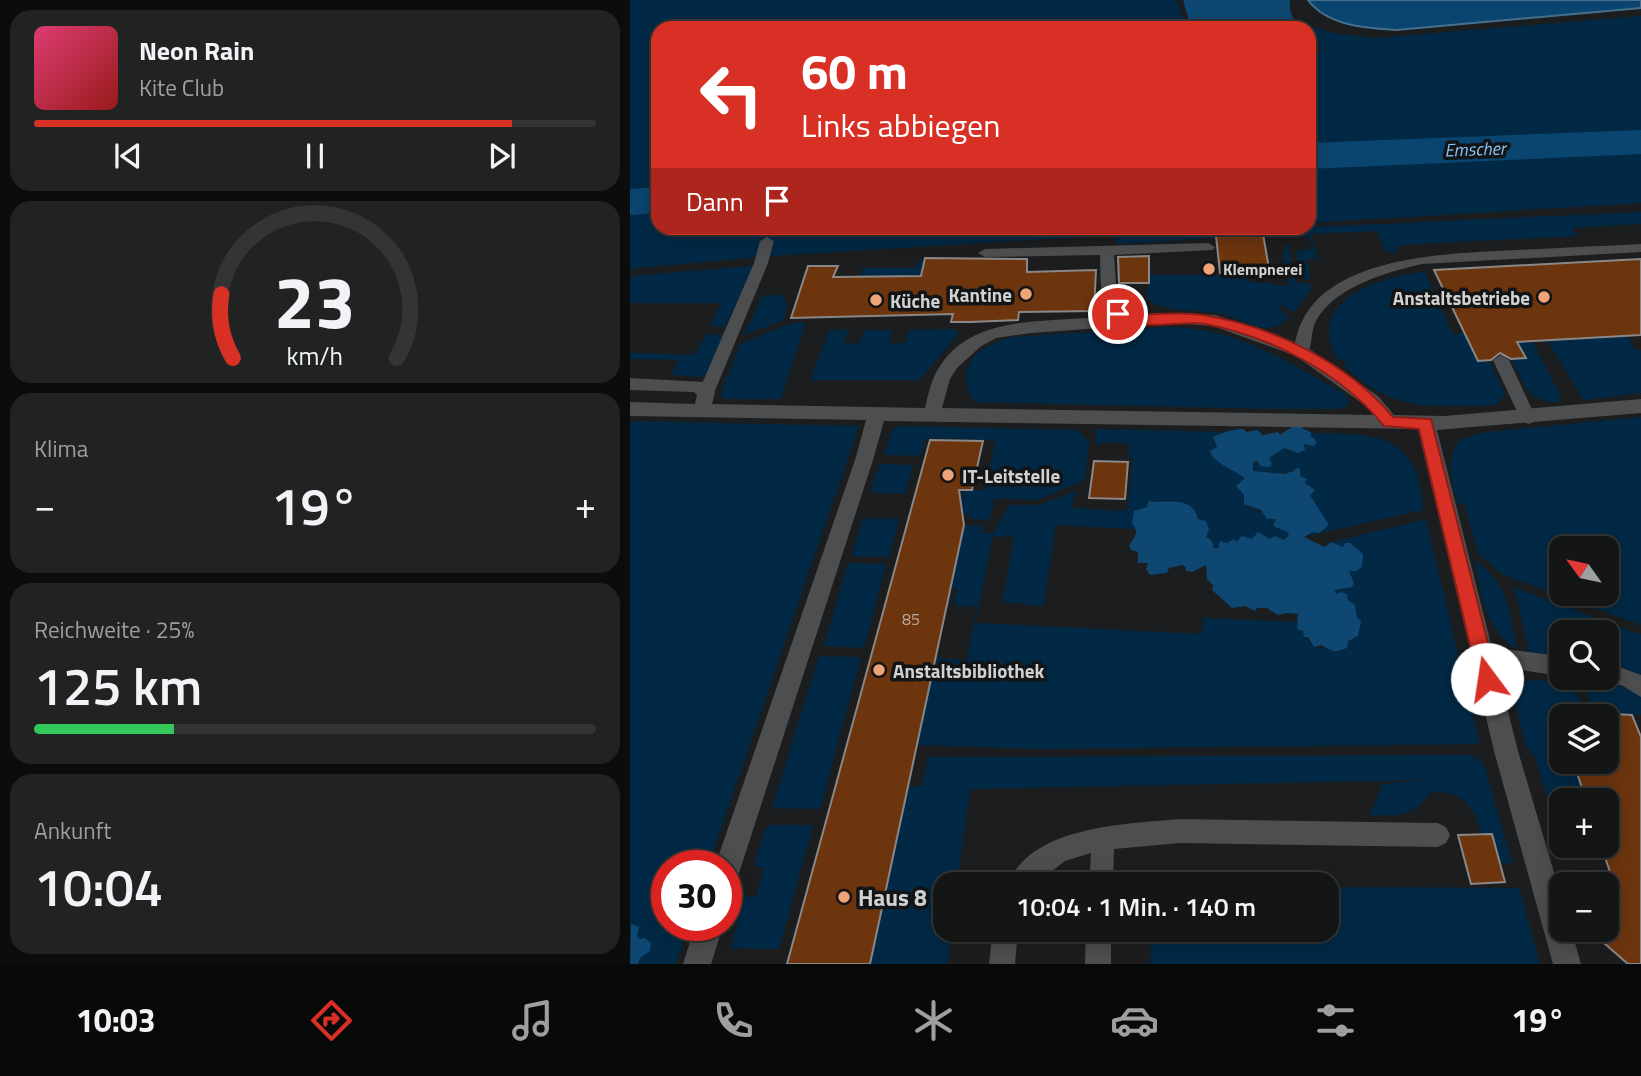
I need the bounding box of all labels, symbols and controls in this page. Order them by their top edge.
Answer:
text: Neon Rain [139,31,254,70]
text: 60 m [801,33,908,108]
icon: left [686,49,777,140]
text: Kite Club [139,70,224,105]
text: Links abbiegen [801,101,1000,149]
water label: Emscher [1444,134,1508,164]
icon: previous [109,137,147,175]
icon: pause [296,137,334,175]
icon: next [483,137,521,175]
text: Dann [686,182,744,221]
icon: arrive [758,182,796,220]
text: 23 [274,246,356,356]
place label: Klempnerei [1223,257,1302,281]
marker: Klempnerei [1201,261,1217,277]
place label: Kantine [949,280,1012,309]
place label: Anstaltsbetriebe [1393,283,1530,312]
pin [1088,284,1148,344]
place label: Küche [890,286,940,315]
marker: Kantine [1018,286,1034,302]
marker: Anstaltsbetriebe [1536,289,1552,305]
marker: Küche [868,292,884,308]
icon: arrive [1099,295,1137,333]
text: km/h [287,336,343,374]
text: Klima [34,431,88,466]
place label: IT-Leitstelle [962,461,1060,490]
text: 19° [271,466,359,545]
marker: IT-Leitstelle [940,467,956,483]
text: − [34,476,55,534]
text: + [575,476,596,534]
north arrow [1549,536,1619,606]
map controls [1549,536,1619,942]
house number: 85 [902,607,920,631]
text: Reichweite · 25% [34,612,194,647]
button: search [1549,620,1619,690]
position arrow [1450,642,1524,716]
text: 125 km [34,646,202,725]
place label: Anstaltsbibliothek [893,656,1044,685]
marker: Anstaltsbibliothek [871,662,887,678]
button: layers [1549,704,1619,774]
button: + [1549,788,1619,858]
text: Ankunft [34,813,111,848]
text: 10:04 [34,847,163,926]
speed limit sign: 30 [651,850,742,941]
button: − [1549,872,1619,942]
place label: Haus 8 [858,880,927,915]
text: 10:04 · 1 Min. · 140 m [1016,887,1256,926]
marker: Haus 8 [836,889,852,905]
text: 10:03 [76,996,156,1044]
icon: directions [307,996,356,1045]
icon: music [508,996,557,1045]
icon: phone [709,996,758,1045]
icon: climate [909,996,958,1045]
icon: car [1110,996,1159,1045]
icon: filters [1311,996,1360,1045]
text: 19° [1511,996,1565,1044]

